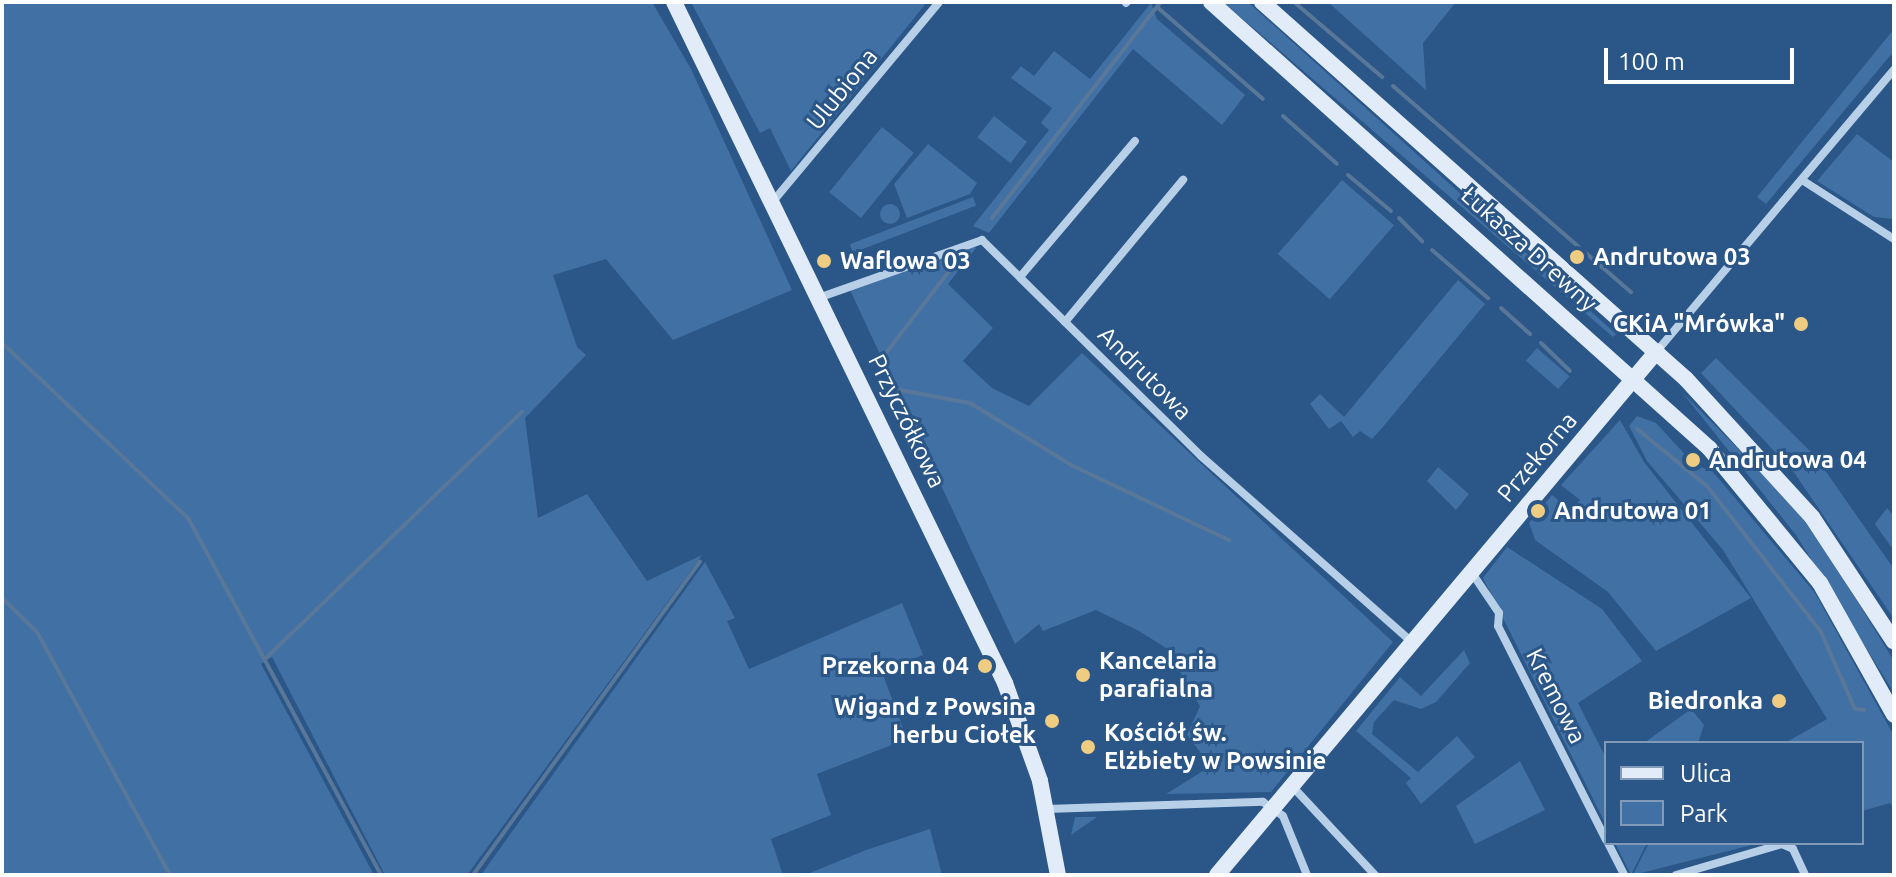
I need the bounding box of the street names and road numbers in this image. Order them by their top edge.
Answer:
street label: Ulubiona [800,43,884,135]
street label: Łukasza Drewny [1455,180,1603,318]
street label: Andrutowa [1092,320,1198,426]
street label: Przyczółkowa [862,349,952,493]
street label: Przekorna [1491,406,1583,508]
street label: Kremowa [1520,644,1592,748]

